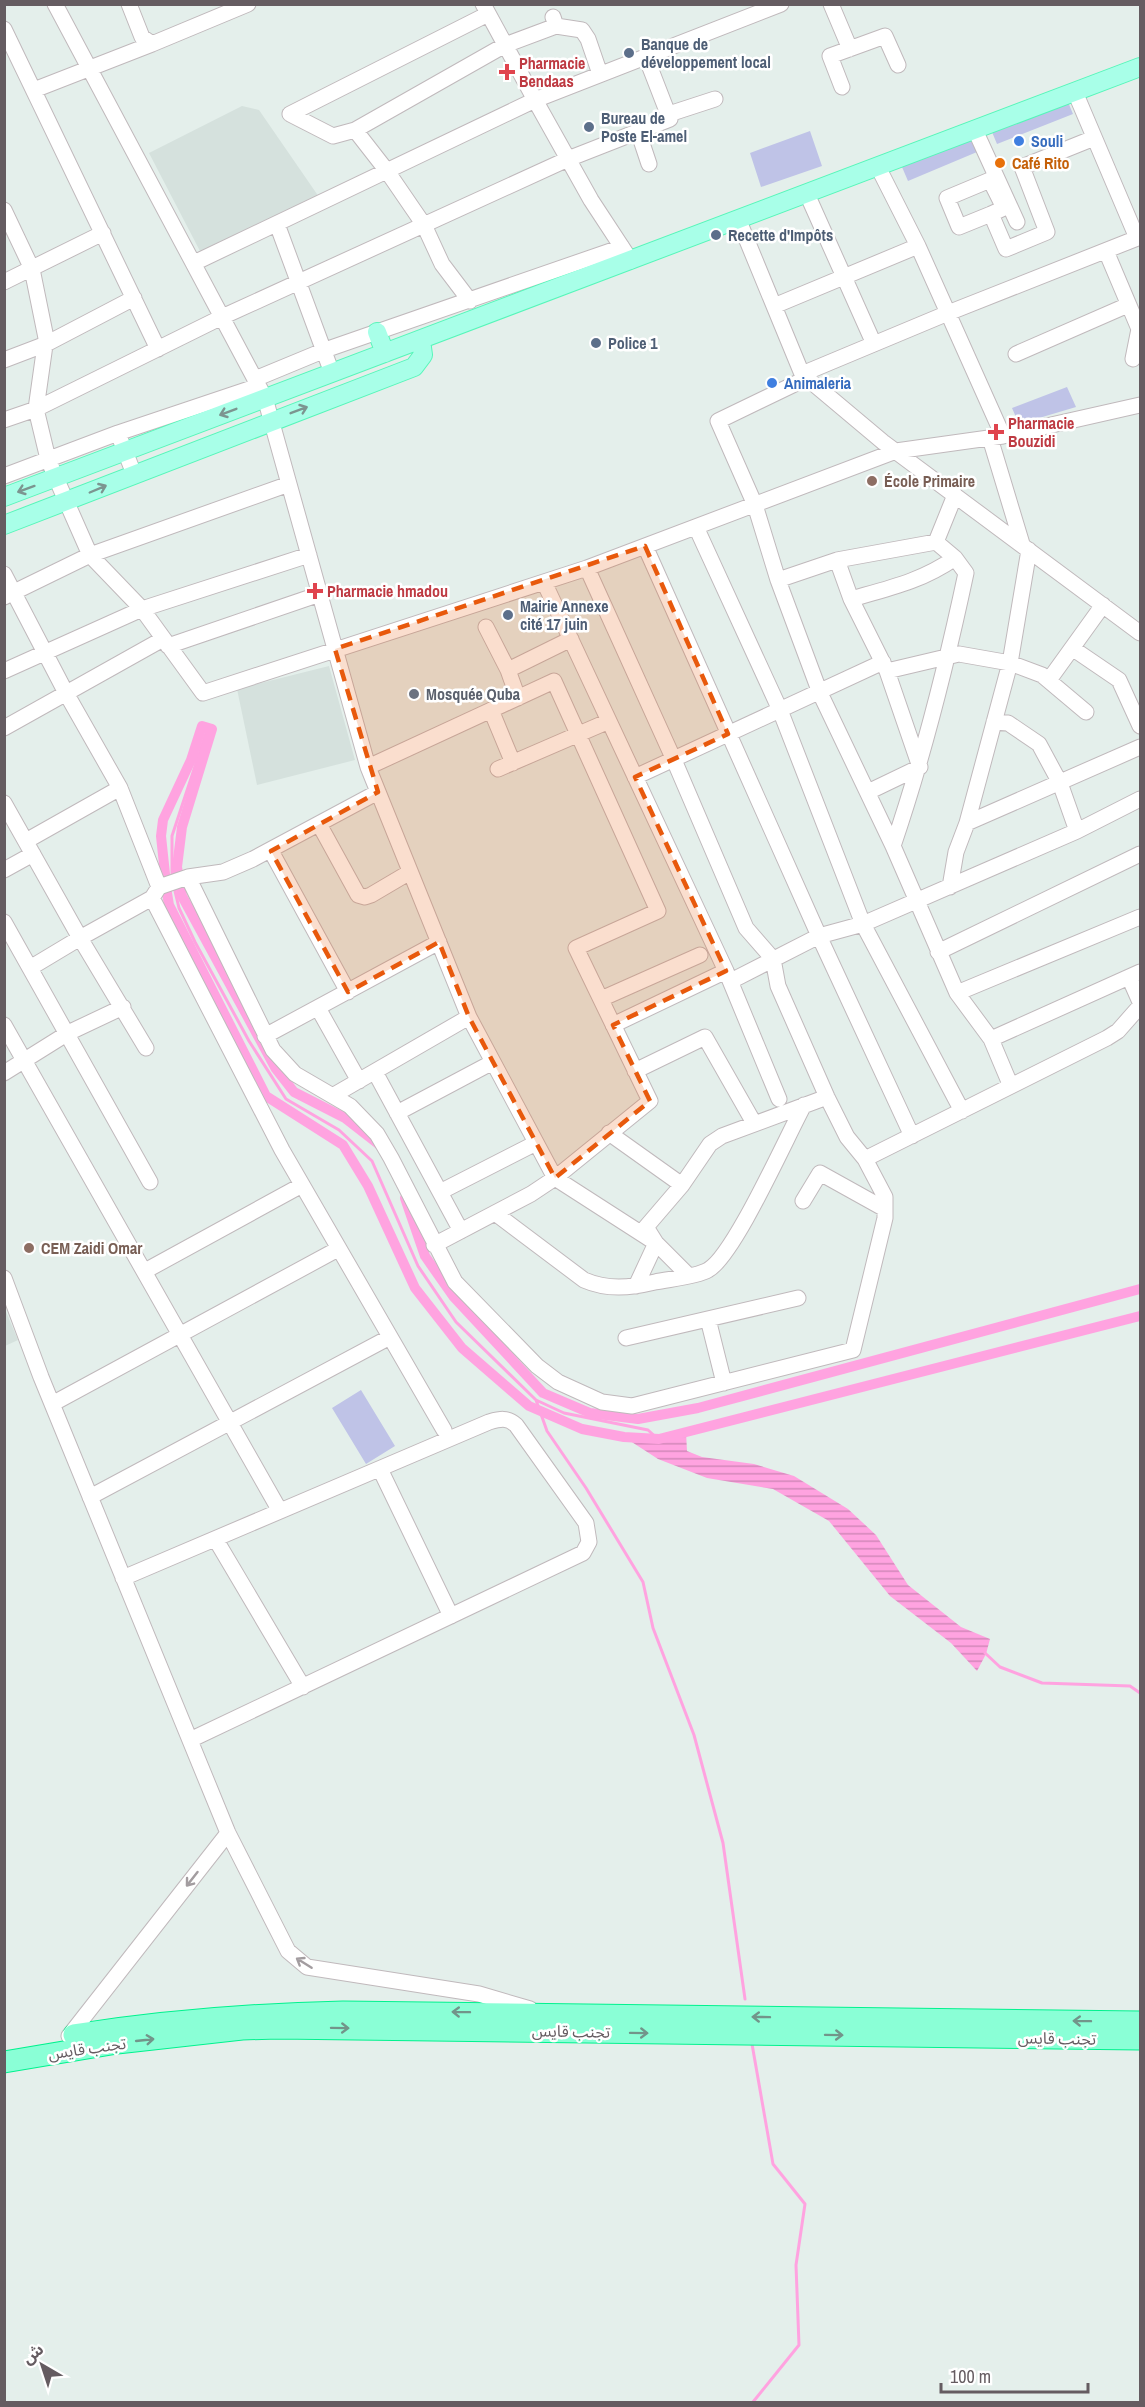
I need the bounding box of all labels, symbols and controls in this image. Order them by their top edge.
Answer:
place label: Banque de développement local [641,33,771,73]
marker: Banque de développement local [622,46,636,60]
place label: Pharmacie Bendaas [519,52,585,92]
marker: Pharmacie Bendaas [500,65,514,79]
place label: Bureau de Poste El-amel [601,107,687,147]
marker: Bureau de Poste El-amel [582,120,596,134]
place label: Souli [1031,130,1063,152]
marker: Souli [1012,134,1026,148]
place label: Café Rito [1012,152,1070,174]
marker: Café Rito [993,156,1007,170]
place label: Recette d'Impôts [728,224,833,246]
marker: Recette d'Impôts [709,228,723,242]
place label: Police 1 [608,332,658,354]
marker: Police 1 [589,336,603,350]
place label: Animaleria [784,372,852,394]
marker: Animaleria [765,376,779,390]
one-way arrow [290,404,308,415]
one-way arrow [219,407,238,418]
place label: Pharmacie Bouzidi [1008,412,1074,452]
marker: Pharmacie Bouzidi [989,425,1003,439]
place label: École Primaire [884,470,975,492]
marker: École Primaire [865,474,879,488]
one-way arrow [88,483,107,494]
one-way arrow [17,484,36,495]
place label: Pharmacie hmadou [327,580,448,602]
marker: Pharmacie hmadou [308,584,322,598]
place label: Mairie Annexe cité 17 juin [520,595,608,635]
marker: Mairie Annexe cité 17 juin [501,608,515,622]
place label: Mosquée Quba [426,683,521,705]
marker: Mosquée Quba [407,687,421,701]
place label: CEM Zaidi Omar [41,1237,143,1259]
marker: CEM Zaidi Omar [22,1241,36,1255]
one-way arrow [186,1871,198,1887]
one-way arrow [295,1956,312,1969]
one-way arrow [452,2006,472,2018]
one-way arrow [752,2011,772,2023]
one-way arrow [1073,2015,1093,2027]
street label: تجنب قايس [532,2019,611,2043]
one-way arrow [329,2022,349,2034]
street label: تجنب قايس [1018,2026,1097,2050]
one-way arrow [629,2027,649,2038]
one-way arrow [824,2030,844,2041]
street label: تجنب قايس [47,2032,128,2064]
one-way arrow [135,2034,155,2045]
north arrow [12,2335,72,2395]
text: ش [17,2338,48,2369]
scale bar [941,2356,1088,2394]
text: 100 m [950,2364,991,2389]

